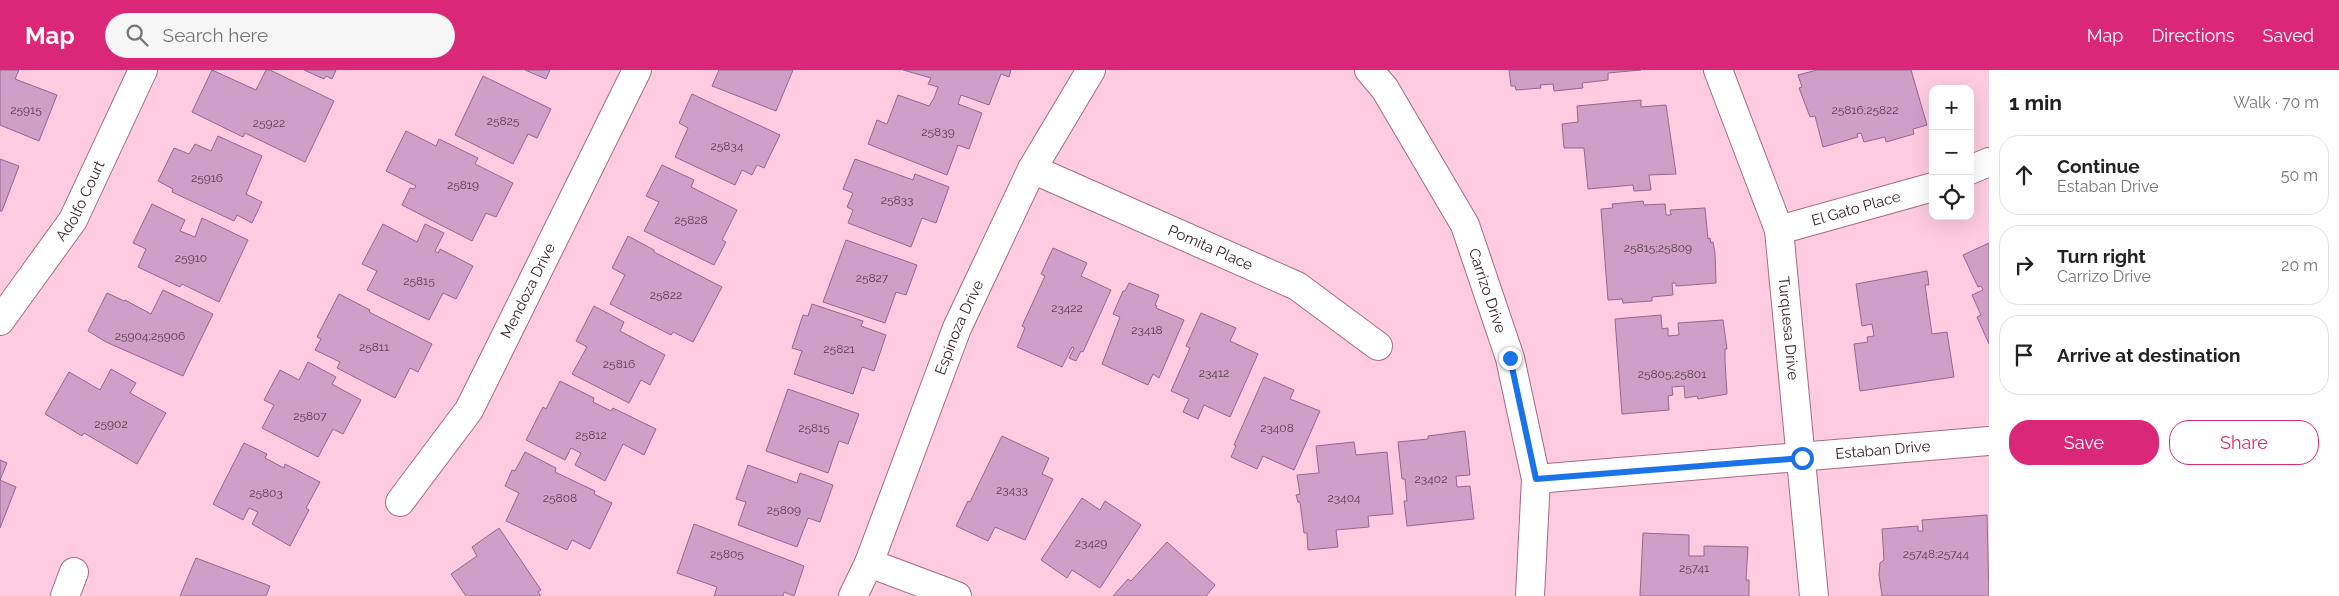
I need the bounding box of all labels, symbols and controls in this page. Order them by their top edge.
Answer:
search box [105,13,455,58]
text: Map [25,21,75,50]
icon: search [123,21,151,49]
text: Search here [163,24,268,46]
text: Map [2087,25,2123,46]
text: Directions [2151,25,2235,46]
text: Saved [2263,25,2314,46]
map controls [1929,85,1974,220]
button: + [1929,85,1974,130]
text: 1 min [2009,90,2062,115]
text: Walk · 70 m [2233,93,2319,112]
house number: 25915 [10,103,42,117]
house number: 25816;25822 [1831,103,1899,117]
house number: 25825 [487,114,520,128]
house number: 25922 [253,116,285,130]
house number: 25839 [921,125,955,139]
button: − [1929,130,1974,175]
house number: 25834 [711,139,744,153]
text: Continue [2057,155,2140,177]
street label: Adolfo Court [52,158,108,245]
icon: ahead [2010,161,2038,189]
text: 50 m [2281,166,2318,185]
house number: 25916 [191,171,223,185]
button: locate [1929,175,1974,220]
text: Estaban Drive [2057,177,2159,196]
house number: 25819 [447,178,479,192]
street label: El Gato Place [1809,187,1903,229]
house number: 25833 [881,193,913,207]
house number: 25828 [674,213,708,227]
street label: Pomita Place [1165,221,1256,274]
street label: Mendoza Drive [497,240,559,341]
house number: 25815;25809 [1624,241,1692,255]
text: Turn right [2057,245,2146,267]
street label: Carrizo Drive [1465,246,1510,336]
house number: 25910 [175,251,207,265]
icon: right [2010,251,2038,279]
text: 20 m [2281,256,2318,275]
text: Carrizo Drive [2057,267,2151,286]
house number: 25827 [856,271,889,285]
house number: 25815 [403,274,435,288]
street label: Turquesa Drive [1774,276,1802,381]
street label: Espinoza Drive [931,277,987,377]
house number: 25822 [650,288,682,302]
house number: 23422 [1051,301,1083,315]
house number: 23418 [1131,323,1163,337]
house number: 25904;25906 [115,329,185,343]
house number: 25811 [359,340,389,354]
icon: arrive [2010,341,2038,369]
house number: 25821 [823,342,855,356]
text: Arrive at destination [2057,344,2241,366]
route end [1499,347,1522,370]
house number: 25816 [603,357,635,371]
house number: 23412 [1199,366,1229,380]
house number: 25805;25801 [1638,367,1706,381]
house number: 25807 [293,409,327,423]
house number: 25902 [94,417,128,431]
button: Save [2009,420,2159,465]
button: Share [2169,420,2319,465]
house number: 25815 [798,421,830,435]
house number: 23408 [1260,421,1294,435]
house number: 25812 [575,428,607,442]
street label: Estaban Drive [1834,437,1931,463]
route start [1791,447,1814,470]
house number: 23402 [1415,472,1447,486]
house number: 23433 [996,483,1028,497]
house number: 25803 [249,486,283,500]
house number: 25808 [543,491,577,505]
house number: 23404 [1327,491,1361,505]
house number: 25809 [767,503,801,517]
house number: 23429 [1075,536,1107,550]
house number: 25805 [710,547,744,561]
house number: 25748;25744 [1903,547,1970,561]
house number: 25741 [1679,561,1709,575]

